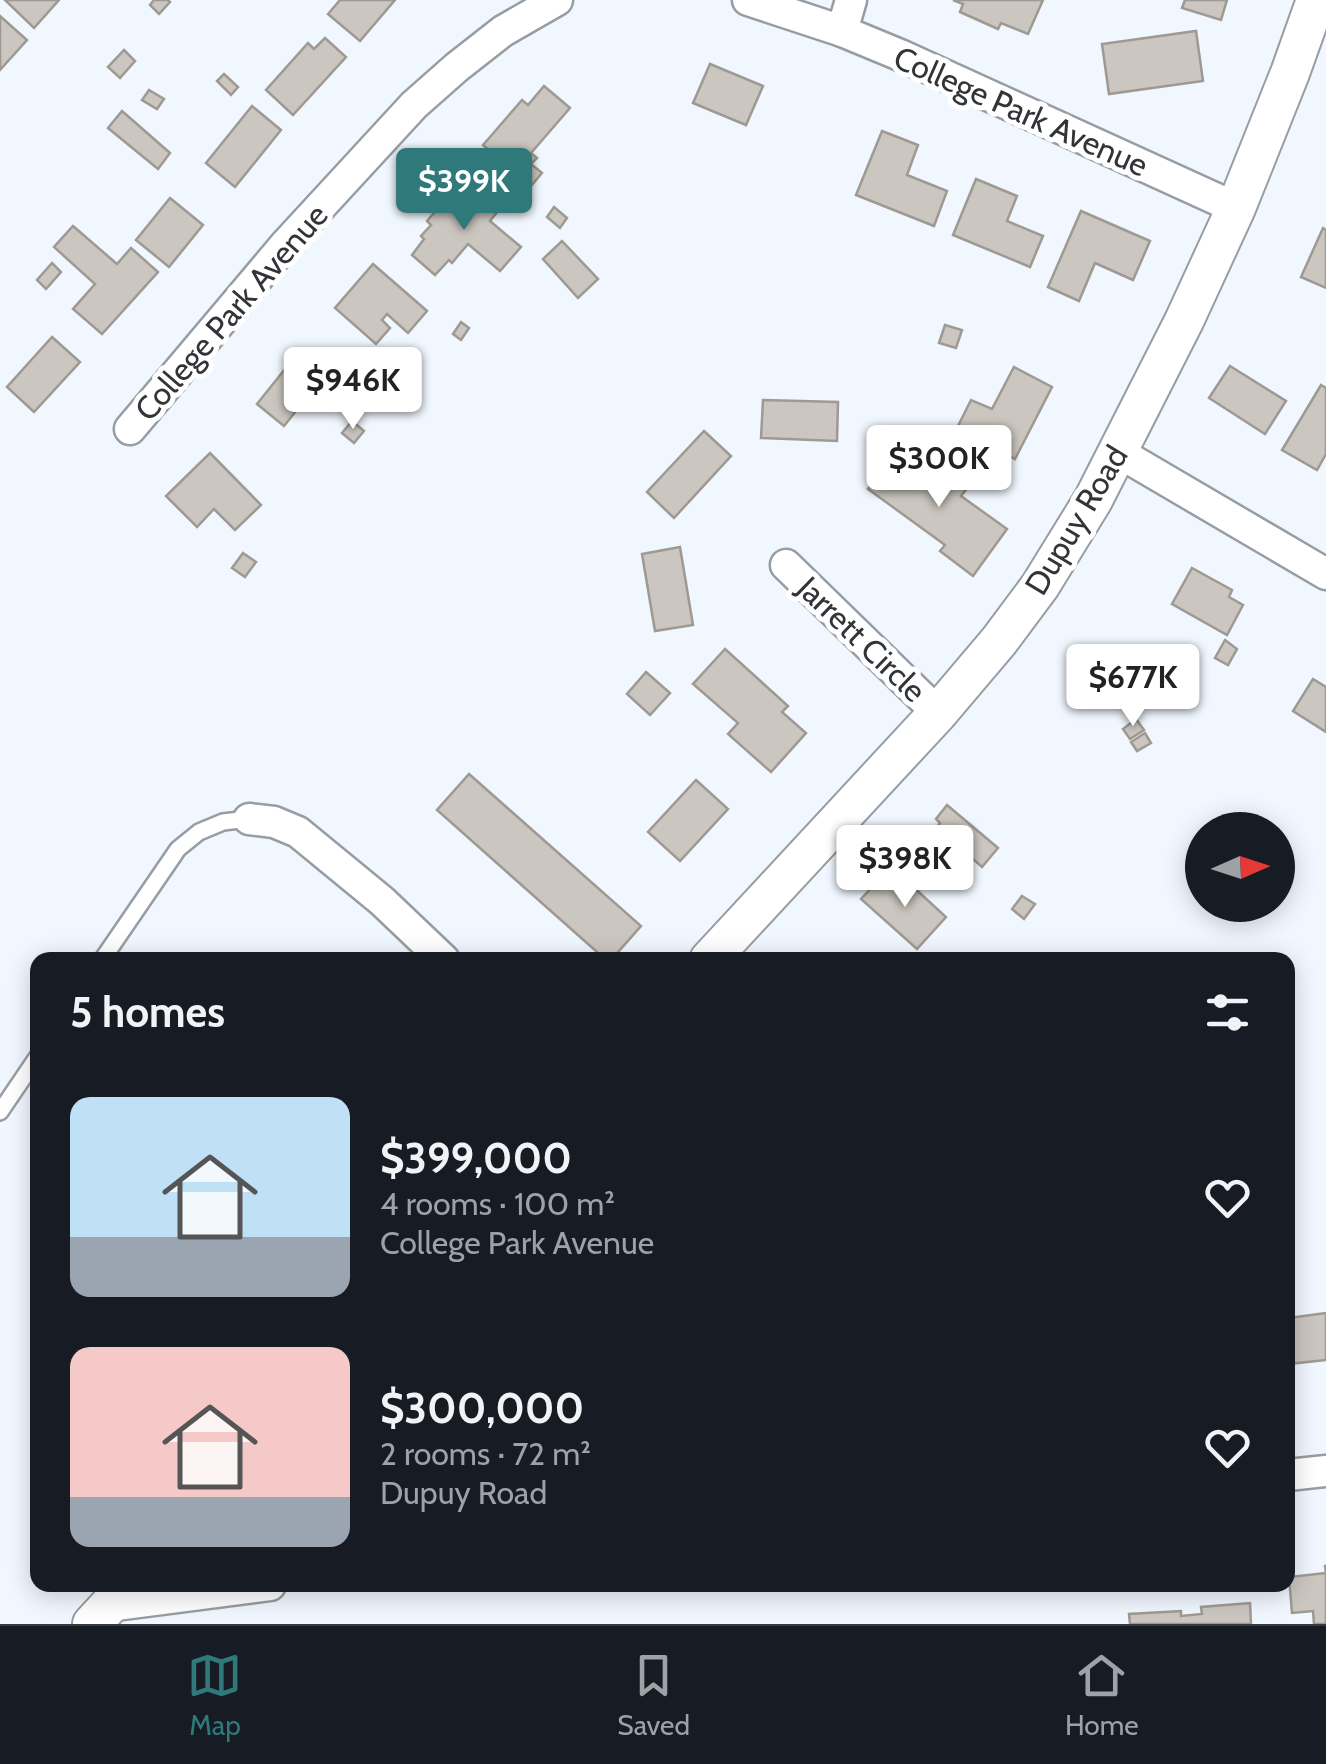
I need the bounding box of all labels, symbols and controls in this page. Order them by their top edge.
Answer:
street label: College Park Avenue [888,37,1154,185]
pin: $399K [394,148,534,233]
text: $399K [418,161,510,200]
street label: College Park Avenue [126,196,336,428]
pin: $946K [283,347,423,432]
text: $946K [306,360,400,399]
pin: $300K [869,425,1009,510]
text: $300K [888,438,990,477]
street label: Dupuy Road [1016,438,1136,602]
street label: Jarrett Circle [789,567,934,710]
pin: $677K [1063,644,1203,729]
text: $677K [1088,657,1178,696]
north arrow [1185,812,1295,922]
map controls [1185,812,1295,922]
pin: $398K [835,825,975,910]
text: $398K [858,838,952,877]
icon: filters [1200,985,1255,1040]
text: 5 homes [70,986,225,1038]
text: $399,000 [380,1132,572,1184]
icon: home [150,1137,270,1257]
icon: heart [1200,1170,1255,1225]
text: 4 rooms · 100 m² [380,1184,615,1223]
text: College Park Avenue [380,1223,654,1262]
text: $300,000 [380,1382,584,1434]
icon: home [150,1387,270,1507]
icon: heart [1200,1420,1255,1475]
text: 2 rooms · 72 m² [380,1434,591,1473]
text: Dupuy Road [380,1473,547,1512]
tab: Map [187,1648,242,1742]
tab: Saved [617,1648,690,1742]
tab: Home [1065,1648,1139,1742]

